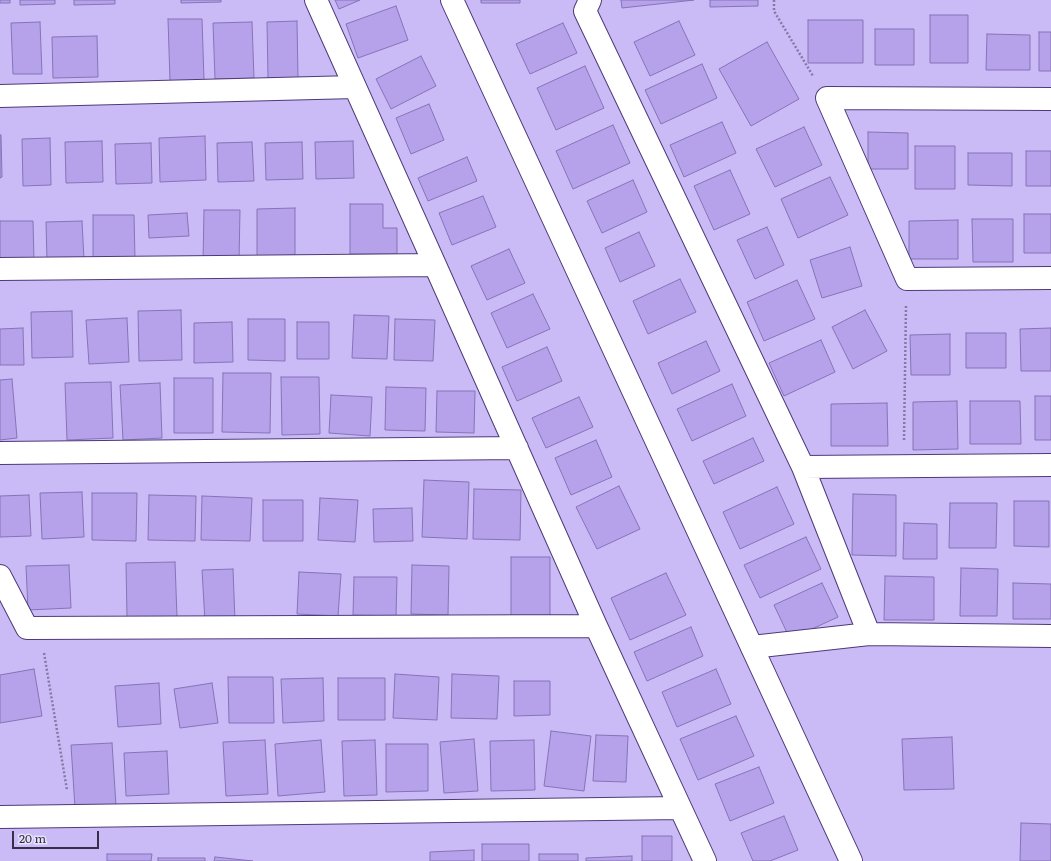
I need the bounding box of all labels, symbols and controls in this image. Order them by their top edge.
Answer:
scale bar [14,823,101,849]
text: 20 m [19,829,46,847]

